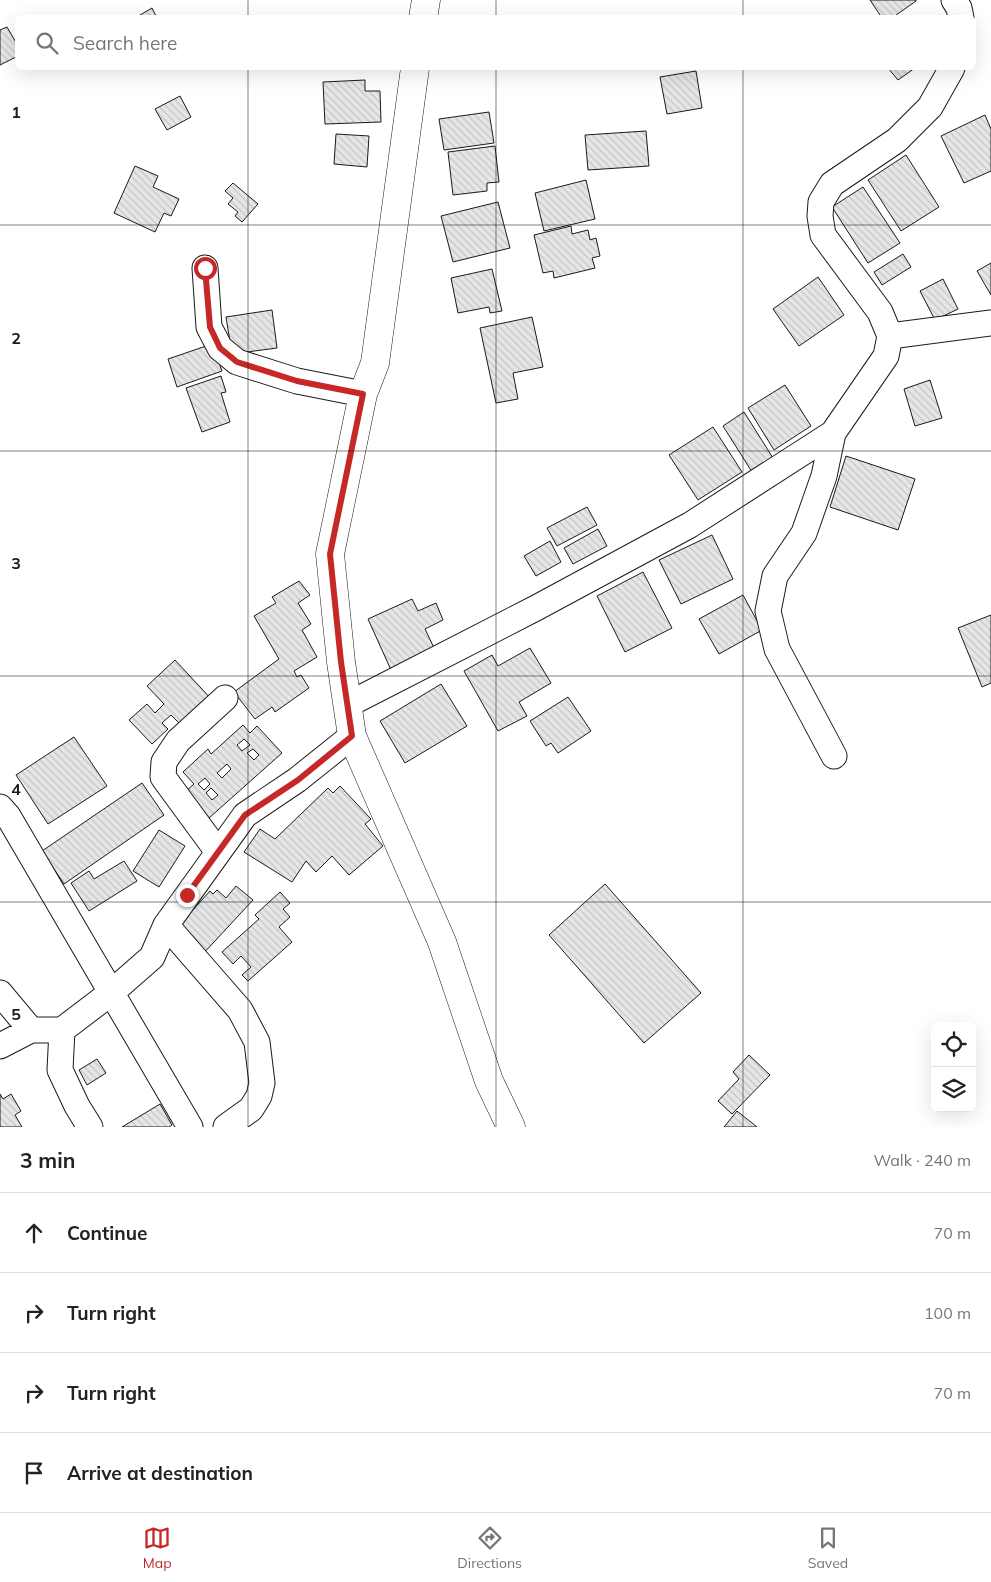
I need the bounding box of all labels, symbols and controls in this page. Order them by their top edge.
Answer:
search box [15,15,976,70]
icon: search [33,29,61,57]
text: Search here [73,31,177,55]
text: 1 [11,102,21,122]
route start [194,257,217,280]
text: 2 [11,328,21,348]
text: 3 [11,553,21,573]
text: 4 [11,779,21,799]
route end [176,884,199,907]
text: 5 [11,1004,21,1024]
map controls [931,1022,976,1112]
button: locate [931,1022,976,1067]
button: layers [931,1067,976,1112]
text: 3 min [20,1147,75,1173]
text: Walk · 240 m [873,1150,971,1170]
icon: ahead [20,1219,48,1247]
text: Continue [67,1221,147,1245]
text: 70 m [934,1223,971,1243]
icon: right [20,1299,48,1327]
text: Turn right [67,1301,156,1325]
text: 100 m [924,1303,971,1323]
icon: right [20,1379,48,1407]
text: Turn right [67,1381,156,1405]
text: 70 m [934,1383,971,1403]
icon: arrive [20,1459,48,1487]
text: Arrive at destination [67,1461,253,1485]
tab: Map [143,1524,172,1572]
tab: Directions [457,1524,522,1572]
tab: Saved [808,1524,848,1572]

